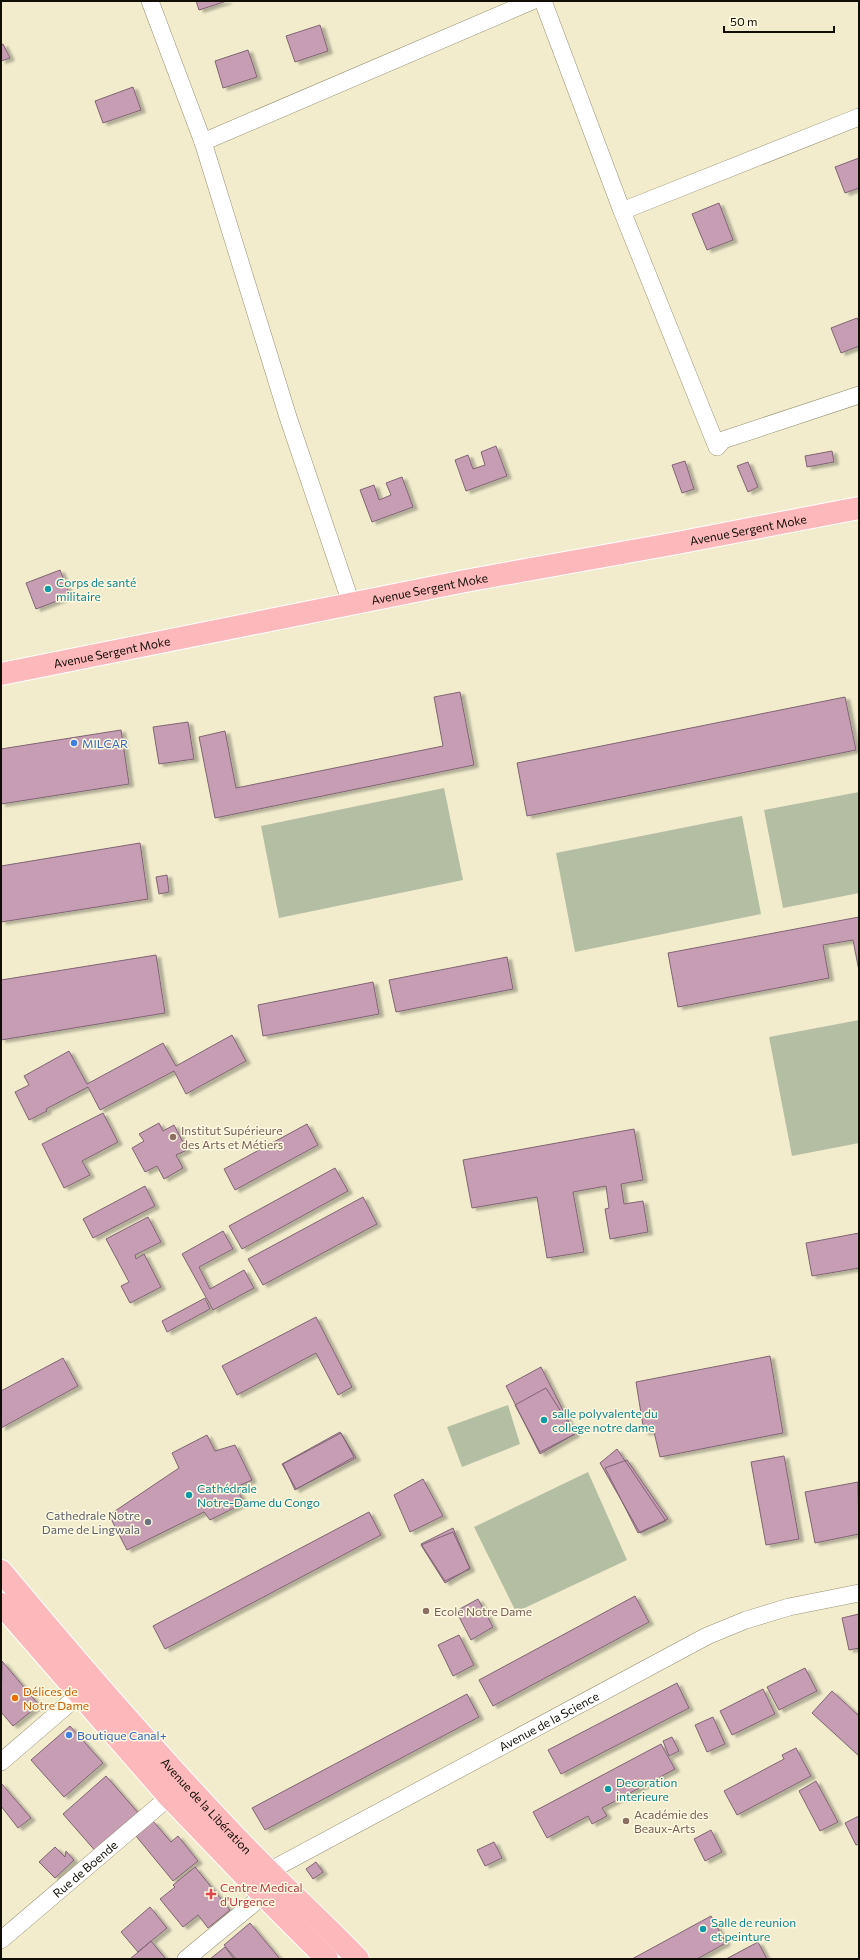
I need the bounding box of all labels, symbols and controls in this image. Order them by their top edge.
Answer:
scale bar [724,8,834,34]
text: 50 m [730,14,758,28]
street label: Avenue Sergent Moke [689,511,808,547]
street label: Avenue Sergent Moke [370,570,489,607]
place label: Corps de santé militaire [56,575,136,603]
marker: Corps de santé militaire [43,584,53,594]
street label: Avenue Sergent Moke [52,633,171,670]
place label: MILCAR [82,736,128,750]
marker: MILCAR [69,738,79,748]
place label: Institut Supérieure des Arts et Métiers [181,1123,283,1151]
marker: Institut Supérieure des Arts et Métiers [168,1132,178,1142]
place label: salle polyvalente du college notre dame [552,1406,658,1434]
marker: salle polyvalente du college notre dame [539,1415,549,1425]
place label: Cathédrale Notre-Dame du Congo [197,1481,320,1509]
marker: Cathédrale Notre-Dame du Congo [184,1490,194,1500]
place label: Cathedrale Notre Dame de Lingwala [42,1508,140,1536]
marker: Cathedrale Notre Dame de Lingwala [143,1517,153,1527]
place label: Ecole Notre Dame [434,1604,532,1618]
marker: Ecole Notre Dame [421,1606,431,1616]
place label: Délices de Notre Dame [23,1684,89,1712]
street label: Avenue de la Science [496,1688,601,1753]
marker: Délices de Notre Dame [10,1693,20,1703]
place label: Boutique Canal+ [77,1728,167,1742]
marker: Boutique Canal+ [64,1730,74,1740]
street label: Avenue de la Libération [158,1755,255,1857]
place label: Decoration interieure [616,1775,677,1803]
marker: Decoration interieure [603,1784,613,1794]
place label: Académie des Beaux-Arts [634,1807,708,1835]
marker: Académie des Beaux-Arts [621,1816,631,1826]
street label: Rue de Boende [50,1837,120,1900]
place label: Centre Medical d'Urgence [220,1880,303,1908]
marker: Centre Medical d'Urgence [205,1888,217,1900]
place label: Salle de reunion et peinture [711,1915,796,1943]
marker: Salle de reunion et peinture [698,1924,708,1934]

